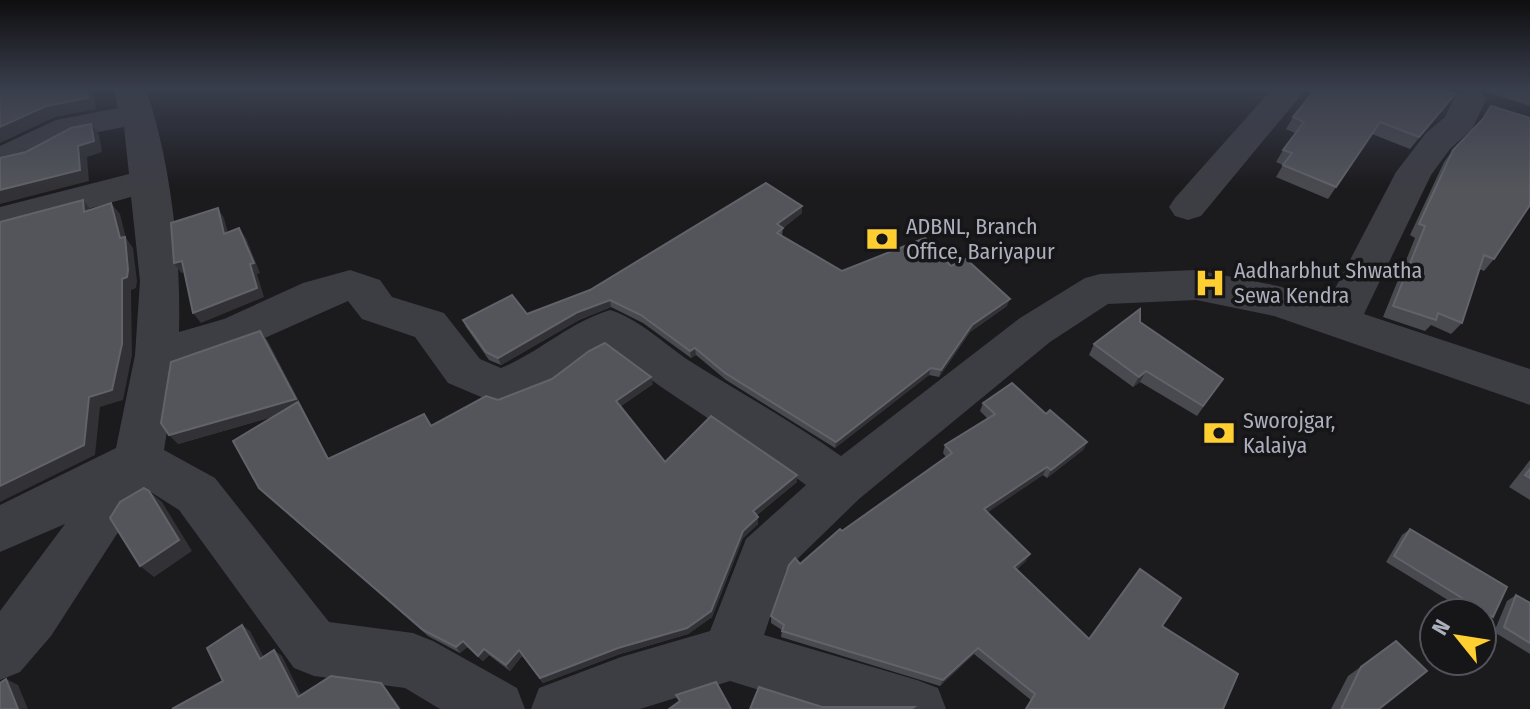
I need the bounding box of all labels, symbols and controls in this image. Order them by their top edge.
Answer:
place label: ADBNL, Branch Office, Bariyapur [906,213,1055,265]
bank icon: ADBNL, Branch Office, Bariyapur [865,222,899,256]
place label: Aadharbhut Shwatha Sewa Kendra [1234,257,1422,309]
hospital icon: Aadharbhut Shwatha Sewa Kendra [1193,266,1227,300]
place label: Sworojgar, Kalaiya [1243,407,1335,459]
bank icon: Sworojgar, Kalaiya [1202,416,1236,450]
north arrow [1418,597,1498,677]
text: N [1426,615,1456,640]

